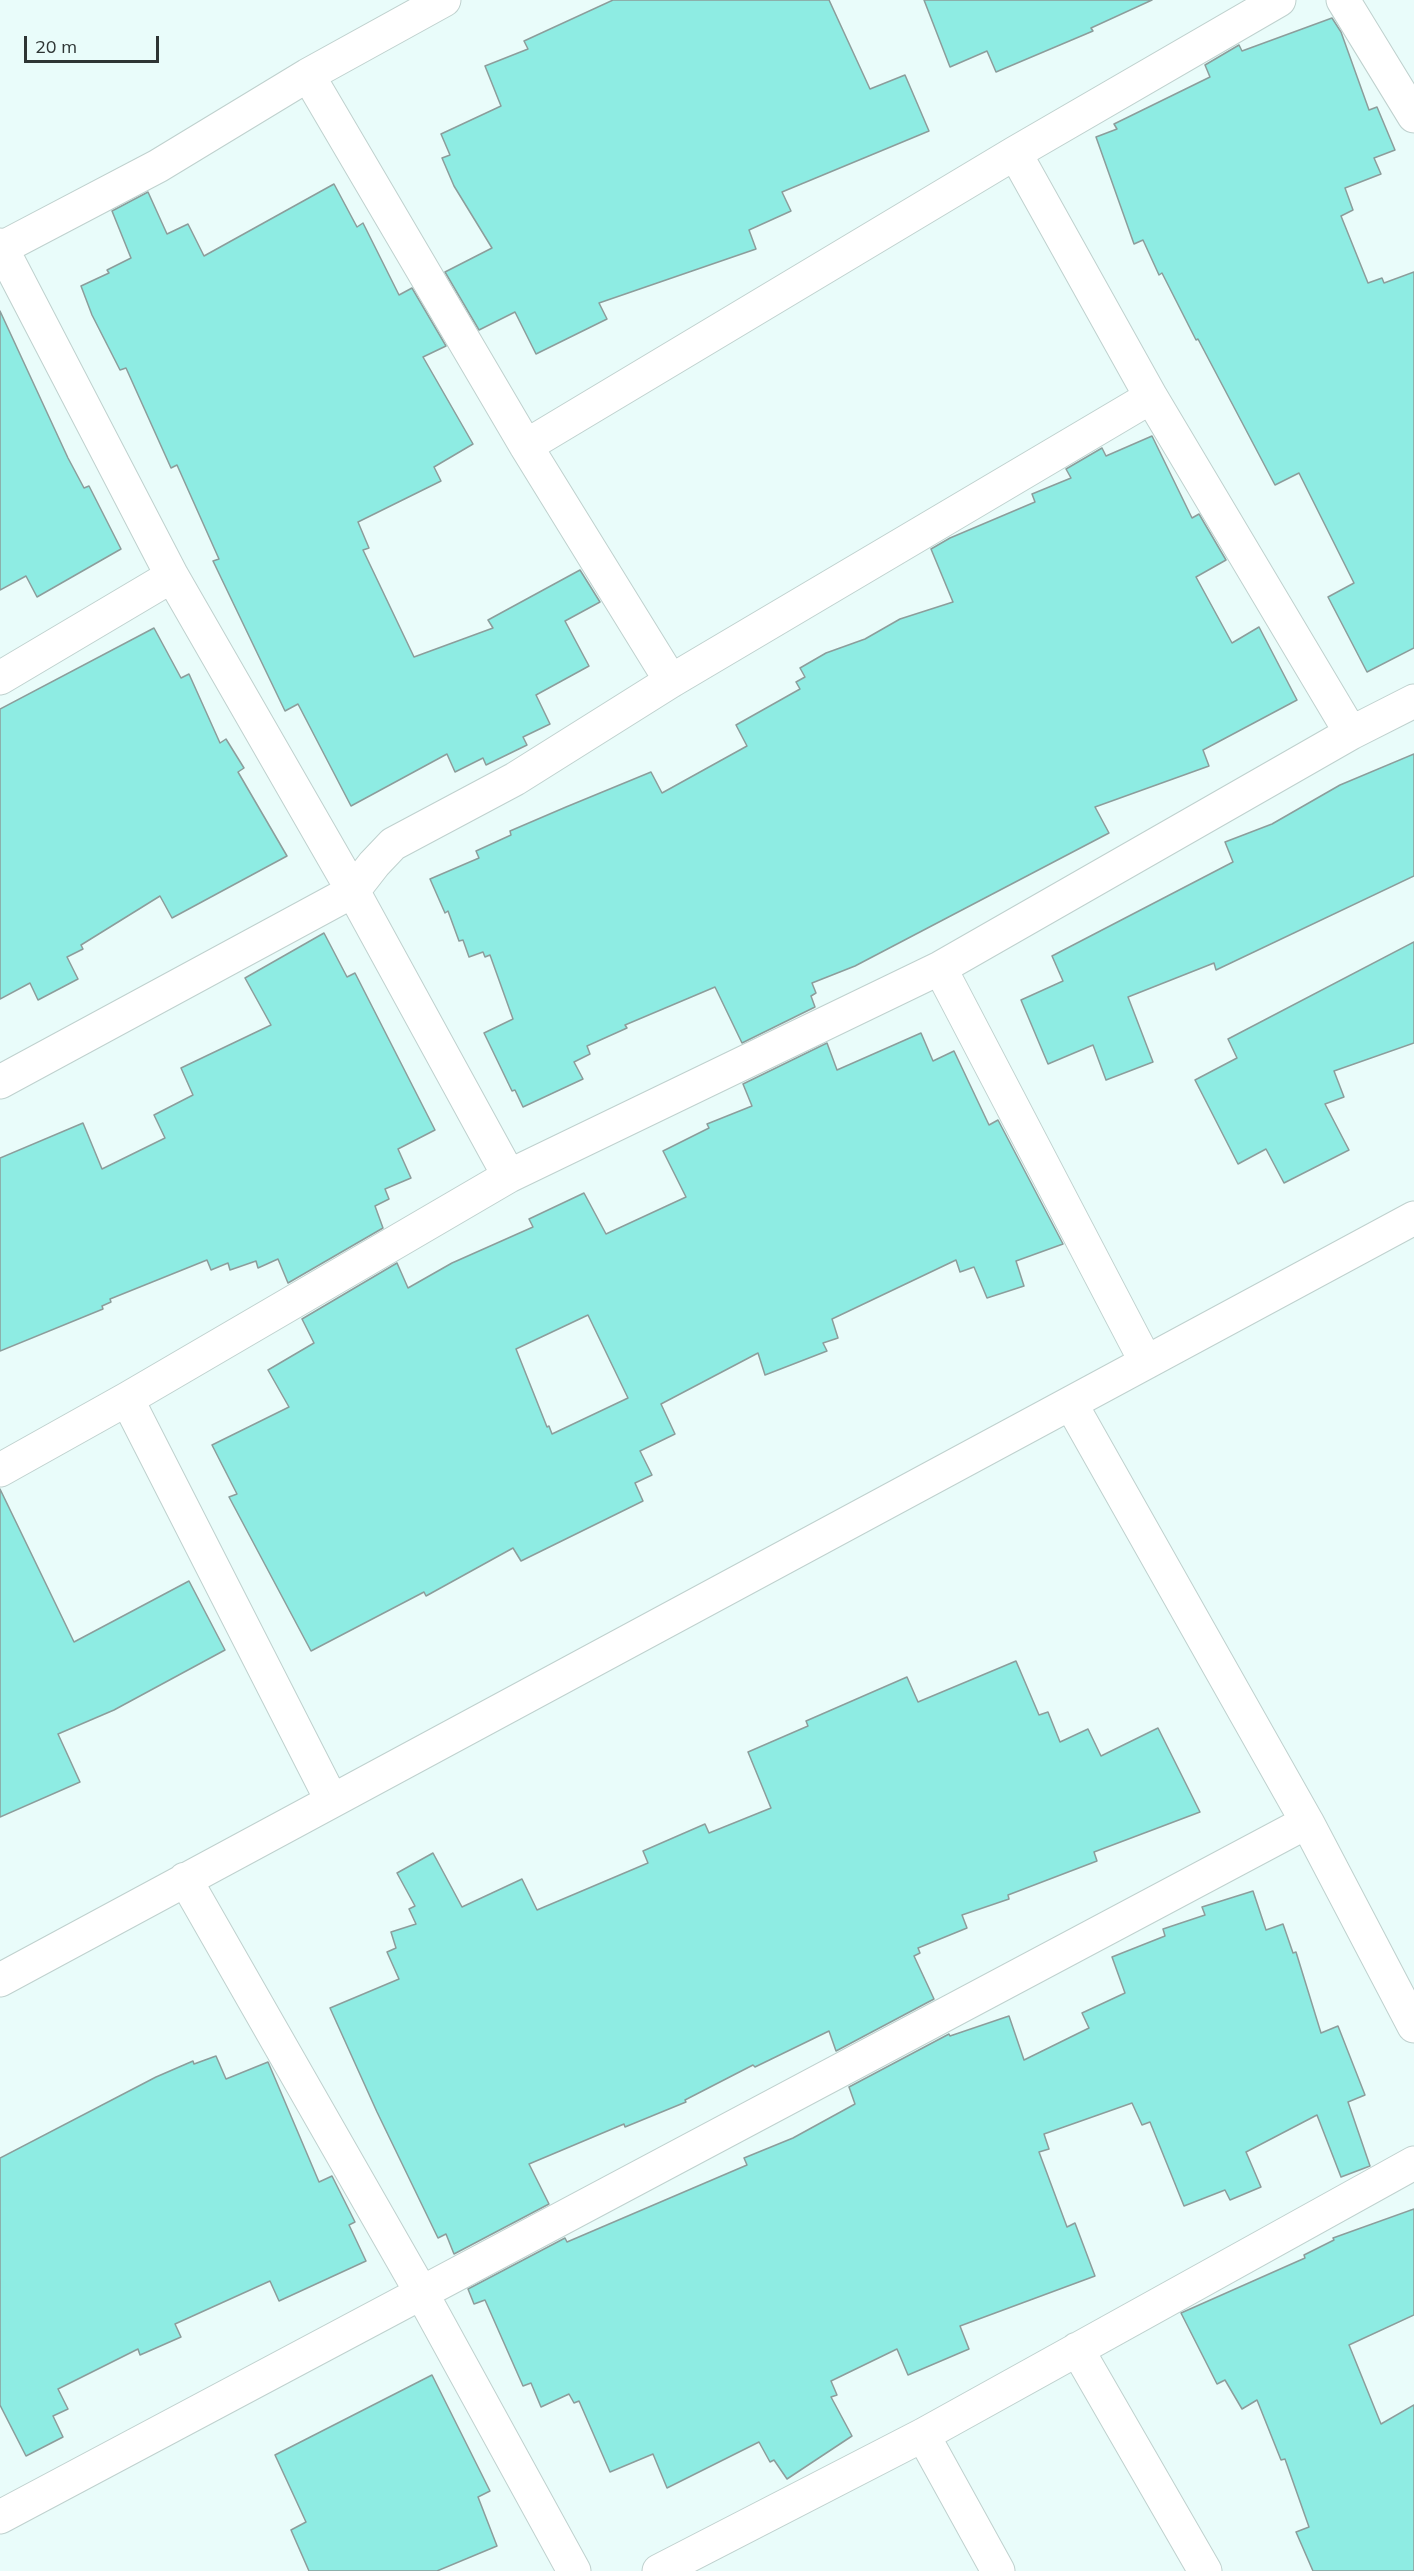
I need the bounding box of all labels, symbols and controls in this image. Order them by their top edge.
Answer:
scale bar [27,24,162,62]
text: 20 m [35,35,77,58]

